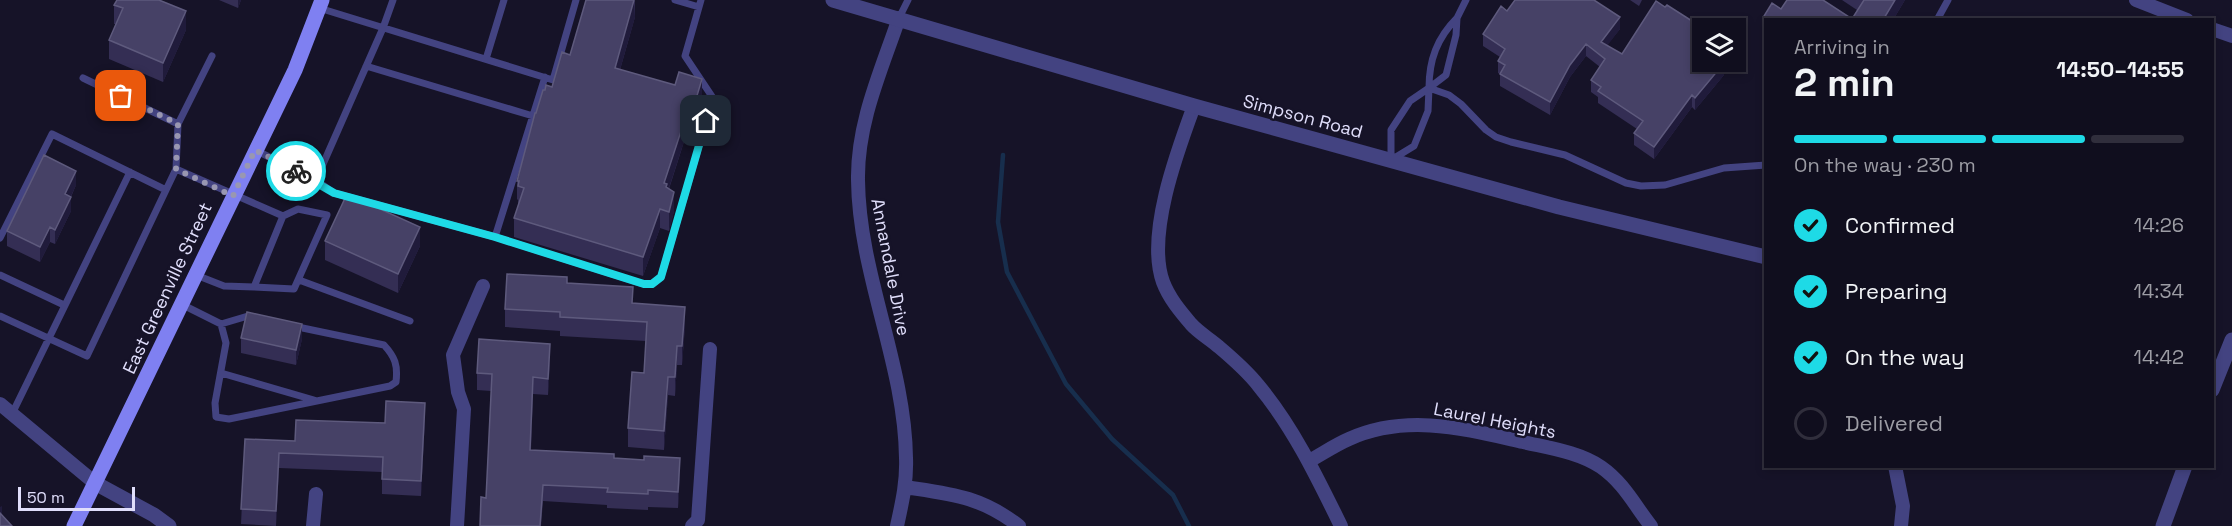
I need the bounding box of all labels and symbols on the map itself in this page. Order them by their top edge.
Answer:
pin [95,70,146,121]
street label: Simpson Road [1241,89,1365,143]
pin [680,95,731,146]
courier [266,141,326,201]
street label: Annandale Drive [866,196,916,338]
street label: East Greenville Street [117,199,217,377]
street label: Laurel Heights [1432,397,1558,443]
scale bar [18,484,135,512]

